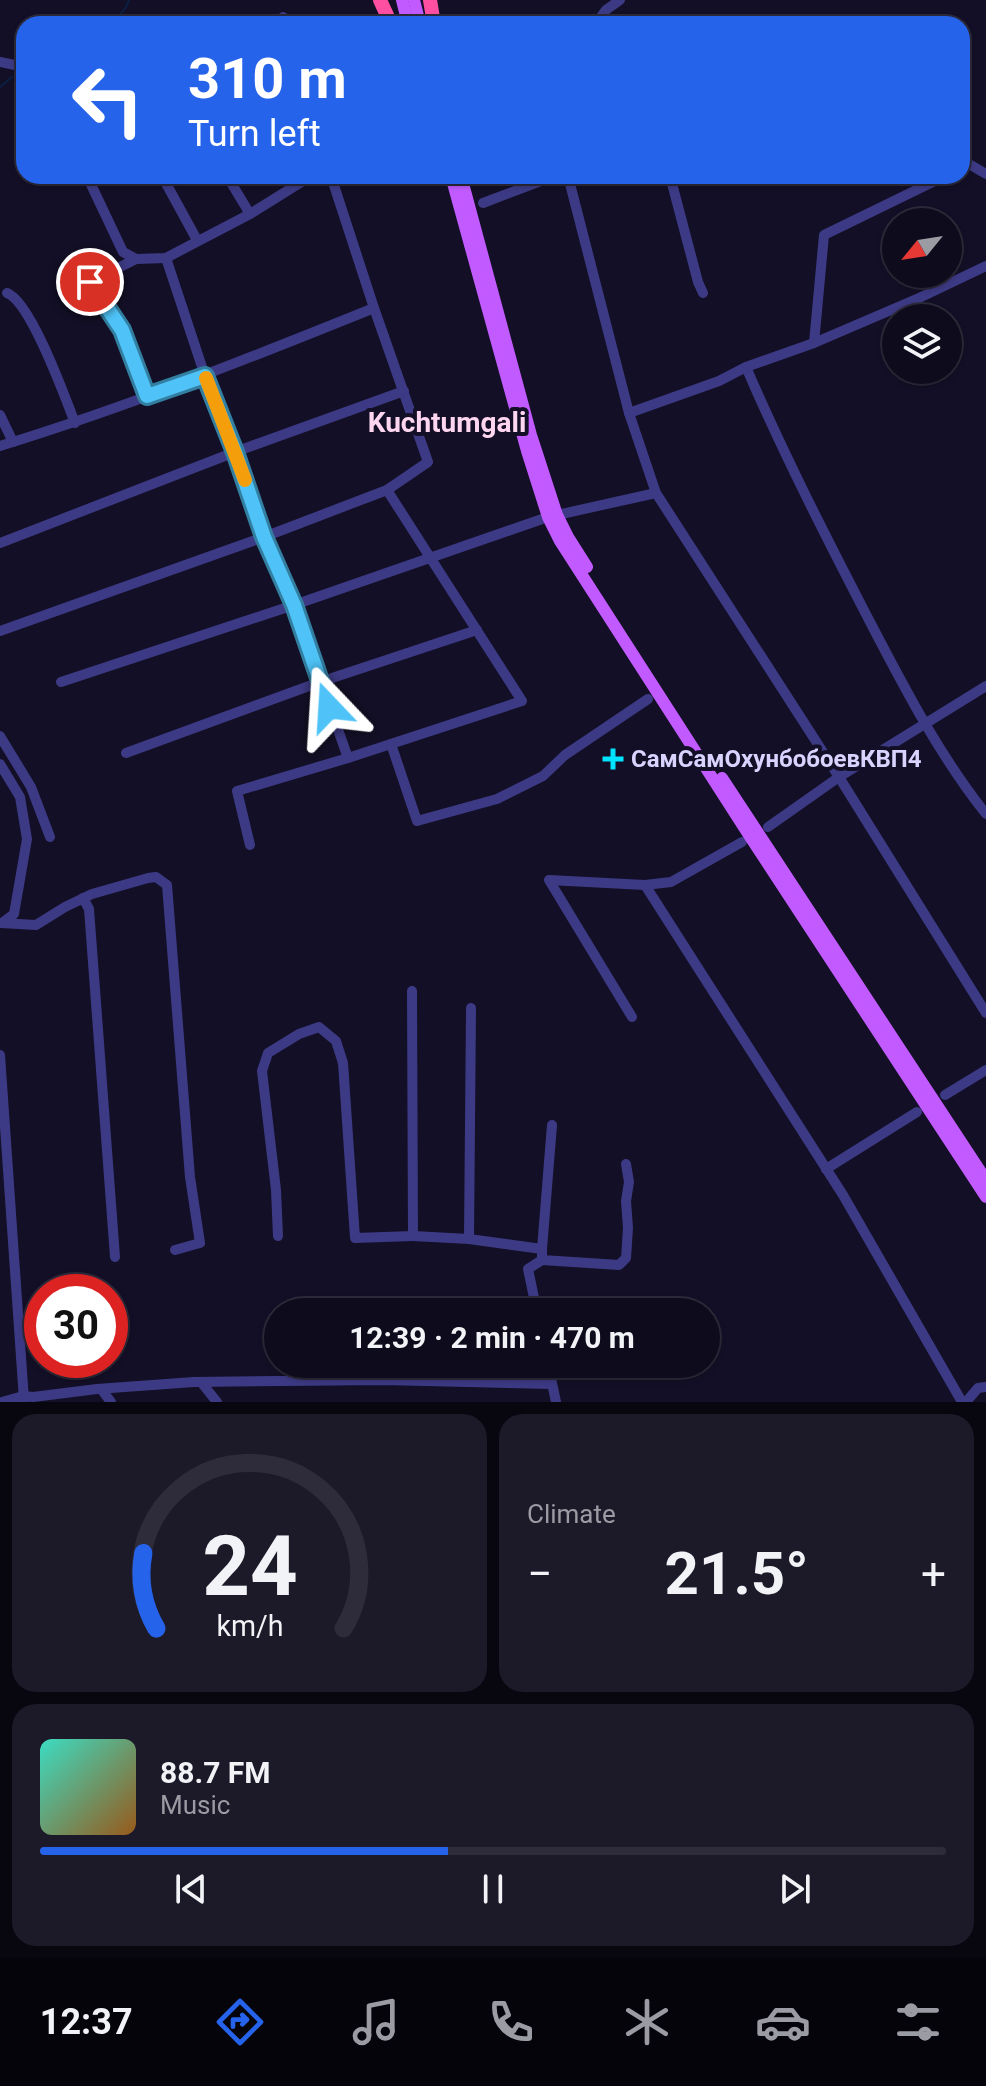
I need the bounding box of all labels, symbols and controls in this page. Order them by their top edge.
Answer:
text: 310 m [188,46,347,112]
icon: left [56,48,160,152]
text: Turn left [188,113,321,155]
north arrow [882,208,962,288]
map controls [882,208,962,384]
pin [56,248,124,316]
icon: arrive [68,260,112,304]
button: layers [882,304,962,384]
district label: Kuchtumgali [368,406,526,439]
position arrow [287,665,371,749]
place label: СамСамОхунбобоевКВП4 [631,745,922,773]
marker: СамСамОхунбобоевКВП4 [602,748,624,770]
speed limit sign: 30 [24,1274,128,1378]
text: 12:39 · 2 min · 470 m [349,1320,635,1355]
text: Climate [527,1499,616,1529]
text: 24 [202,1518,297,1615]
text: 21.5° [665,1538,809,1609]
text: − [527,1548,552,1600]
text: + [921,1548,946,1600]
text: km/h [216,1609,283,1643]
text: 88.7 FM [160,1755,271,1790]
text: Music [160,1790,230,1820]
icon: previous [169,1867,213,1911]
icon: pause [471,1867,515,1911]
icon: next [773,1867,817,1911]
icon: directions [212,1994,268,2050]
icon: music [348,1994,404,2050]
icon: phone [483,1994,539,2050]
icon: climate [619,1994,675,2050]
icon: car [755,1994,811,2050]
icon: filters [890,1994,946,2050]
text: 12:37 [40,2001,133,2043]

